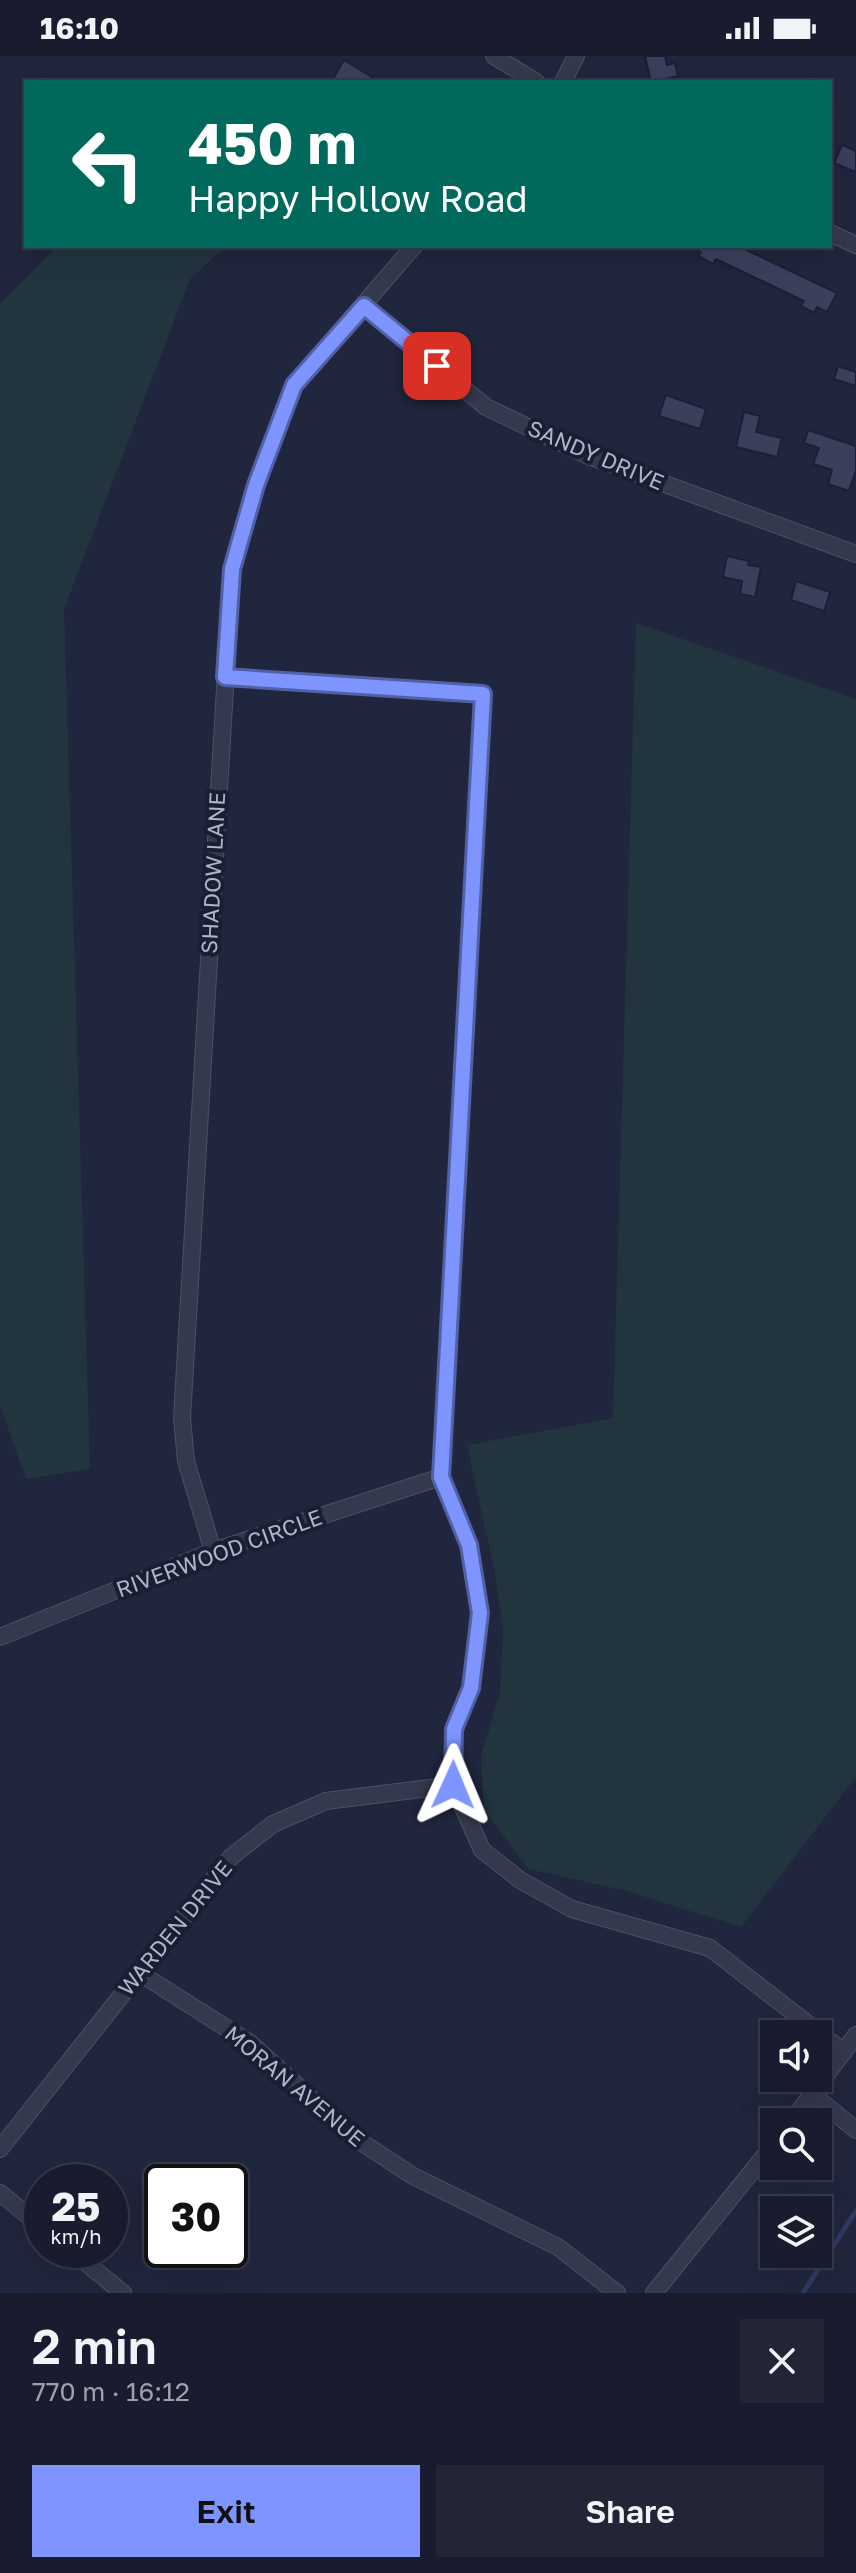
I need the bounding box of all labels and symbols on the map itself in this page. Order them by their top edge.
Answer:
pin [403,332,471,400]
street label: SANDY DRIVE [524,414,668,495]
street label: SHADOW LANE [195,792,230,954]
street label: RIVERWOOD CIRCLE [112,1503,325,1602]
position arrow [411,1743,495,1827]
street label: WARDEN DRIVE [112,1855,237,2001]
street label: MORAN AVENUE [220,2019,371,2152]
speed limit sign: 30 [144,2164,248,2268]

